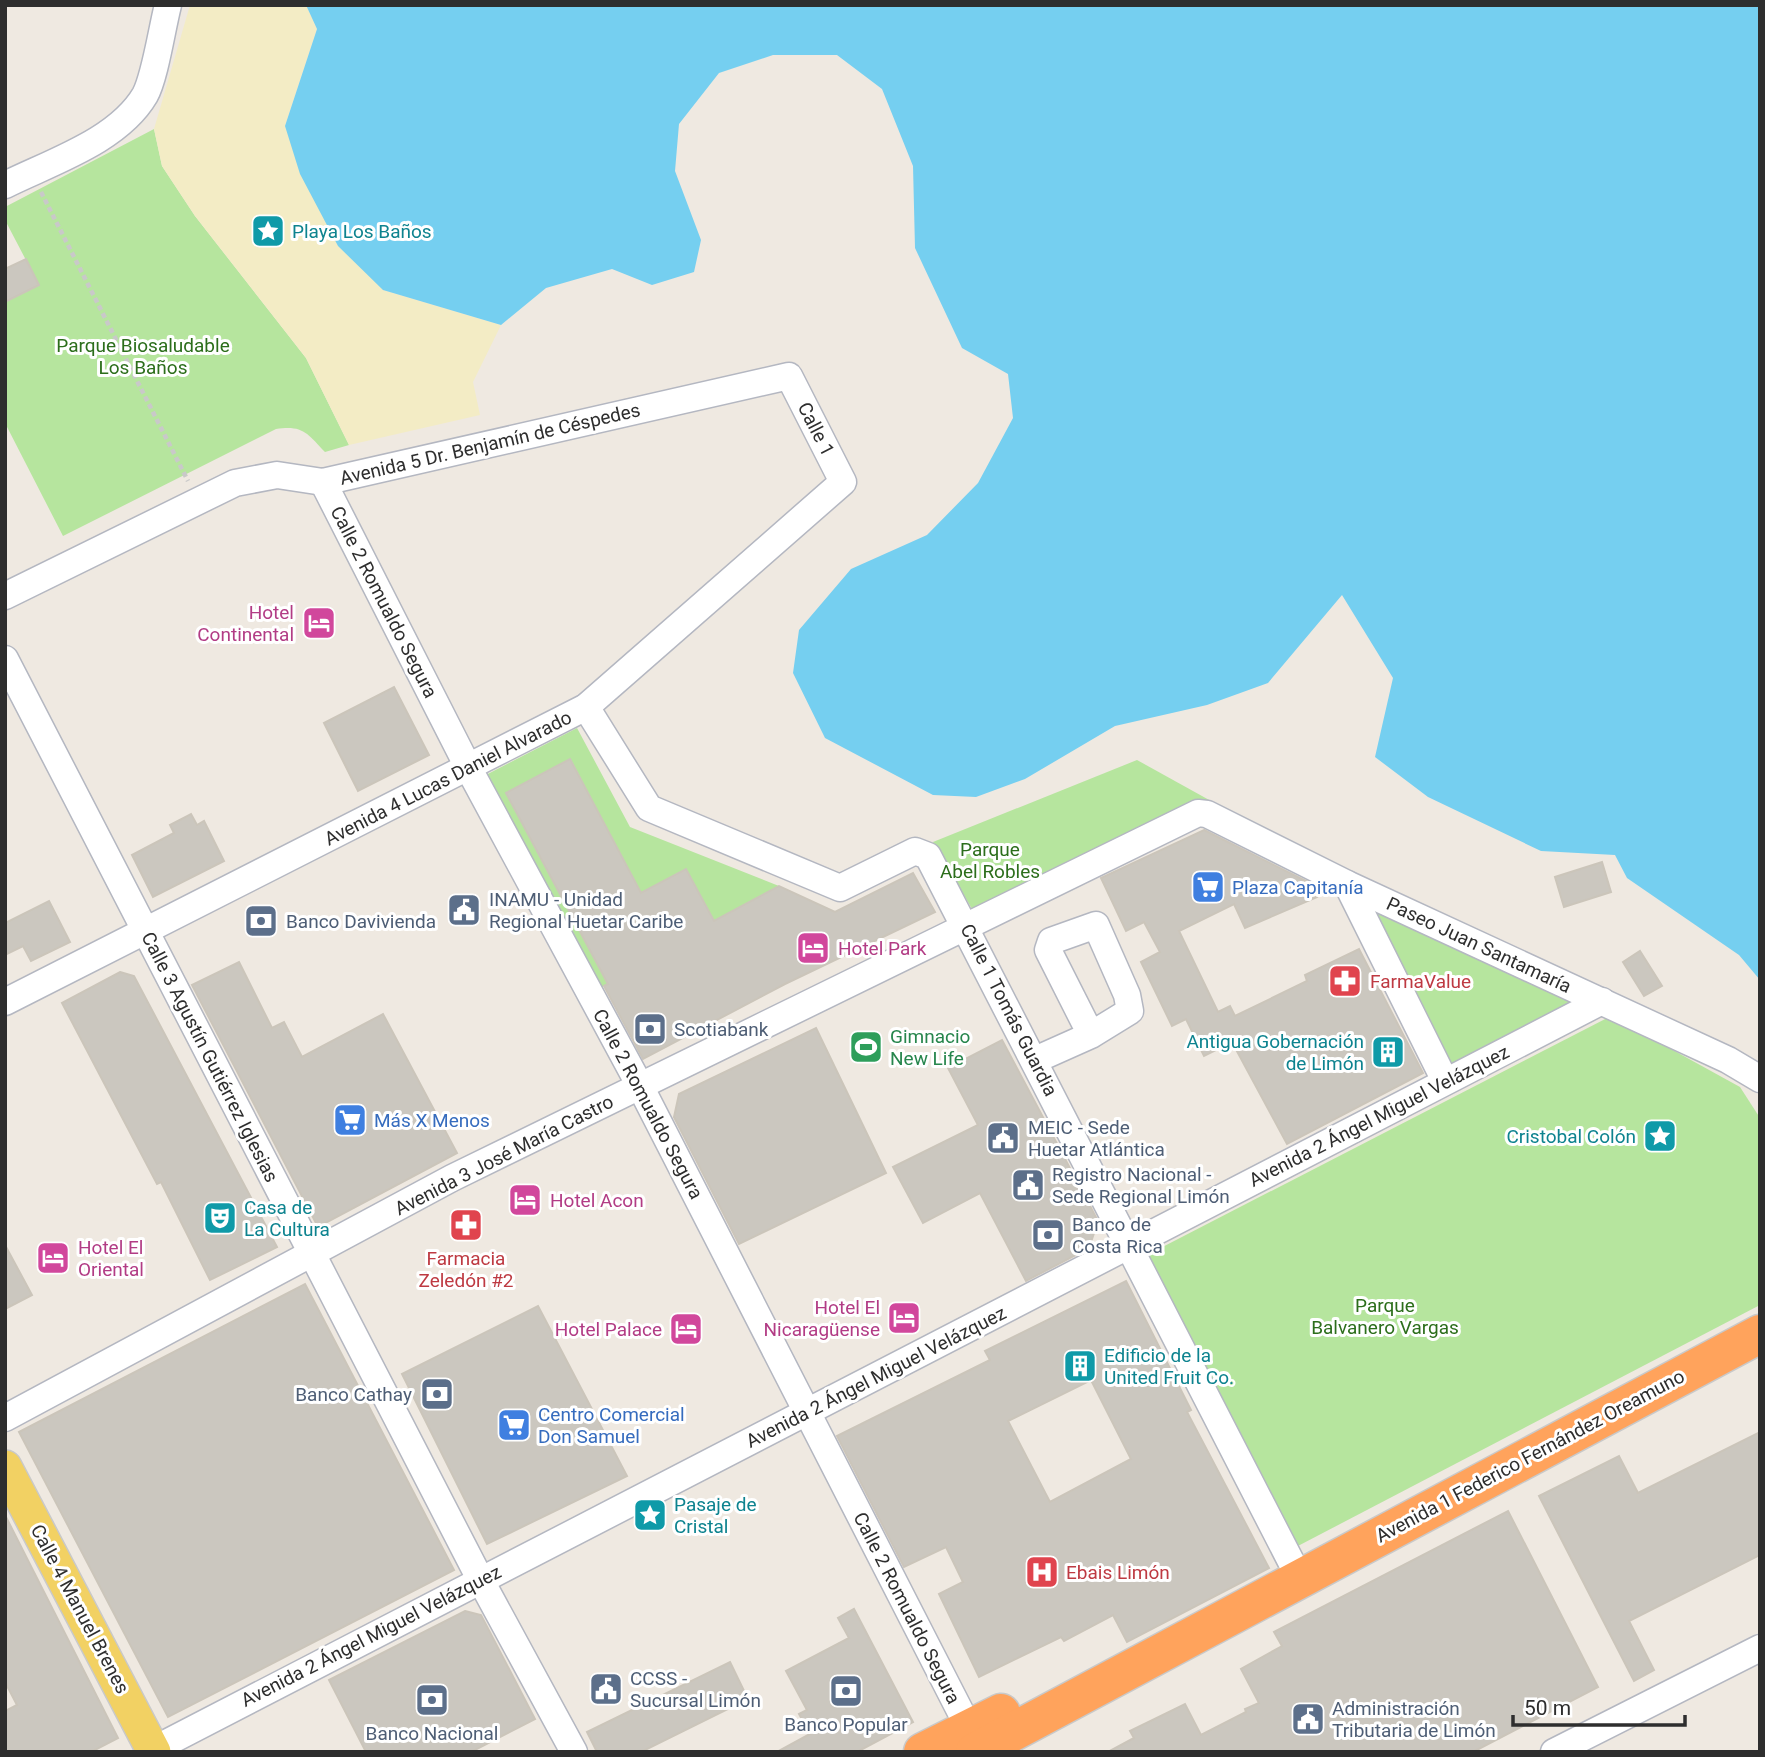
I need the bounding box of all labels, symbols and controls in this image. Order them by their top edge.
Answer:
place icon: Playa Los Baños [249,212,287,250]
place label: Playa Los Baños [292,220,432,243]
park label: Parque Biosaludable Los Baños [56,334,230,379]
street label: Avenida 5 Dr. Benjamín de Céspedes [337,398,643,490]
street label: Calle 1 [793,398,839,460]
street label: Calle 2 Romualdo Segura [326,502,442,702]
place label: Hotel Continental [197,601,294,646]
hotel icon: Hotel Continental [300,604,338,642]
street label: Avenida 4 Lucas Daniel Alvarado [321,706,575,850]
park label: Parque Abel Robles [940,838,1040,883]
supermarket icon: Plaza Capitanía [1189,868,1227,906]
place label: Plaza Capitanía [1232,876,1364,899]
place label: INAMU - Unidad Regional Huetar Caribe [489,888,683,933]
public building icon: INAMU - Unidad Regional Huetar Caribe [445,891,483,929]
street label: Paseo Juan Santamaría [1383,892,1575,998]
bank icon: Banco Davivienda [242,902,280,940]
place label: Banco Davivienda [286,910,436,933]
street label: Calle 1 Tomás Guardia [956,920,1062,1100]
street label: Calle 3 Agustín Gutiérrez Iglesias [137,928,283,1186]
hotel icon: Hotel Park [794,929,832,967]
place label: Hotel Park [838,937,927,960]
pharmacy icon: FarmaValue [1326,962,1364,1000]
place label: FarmaValue [1370,970,1471,993]
street label: Calle 2 Romualdo Segura [588,1005,708,1203]
bank icon: Scotiabank [631,1010,669,1048]
place label: Scotiabank [674,1018,769,1041]
place label: Gimnacio New Life [890,1025,970,1070]
sports icon: Gimnacio New Life [847,1028,885,1066]
place label: Antigua Gobernación de Limón [1186,1030,1364,1075]
building icon: Antigua Gobernación de Limón [1369,1033,1407,1071]
street label: Avenida 2 Ángel Miguel Velázquez [1245,1040,1513,1192]
street label: Avenida 3 José María Castro [391,1090,617,1220]
supermarket icon: Más X Menos [331,1101,369,1139]
place label: Más X Menos [374,1109,490,1132]
place label: MEIC - Sede Huetar Atlántica [1028,1116,1165,1161]
place icon: Cristobal Colón [1641,1117,1679,1155]
public building icon: MEIC - Sede Huetar Atlántica [984,1119,1022,1157]
place label: Cristobal Colón [1506,1125,1636,1148]
place label: Registro Nacional - Sede Regional Limón [1052,1163,1230,1208]
public building icon: Registro Nacional - Sede Regional Limón [1009,1166,1047,1204]
hotel icon: Hotel Acon [506,1181,544,1219]
place label: Hotel Acon [550,1189,644,1212]
place label: Casa de La Cultura [244,1196,330,1241]
theatre icon: Casa de La Cultura [201,1199,239,1237]
pharmacy icon: Farmacia Zeledón #2 [447,1206,485,1244]
place label: Banco de Costa Rica [1072,1213,1163,1258]
bank icon: Banco de Costa Rica [1029,1216,1067,1254]
place label: Hotel El Oriental [78,1236,144,1281]
hotel icon: Hotel El Oriental [34,1239,72,1277]
place label: Farmacia Zeledón #2 [418,1247,514,1292]
park label: Parque Balvanero Vargas [1311,1294,1459,1339]
place label: Hotel El Nicaragüense [764,1296,880,1341]
hotel icon: Hotel El Nicaragüense [885,1299,923,1337]
street label: Avenida 2 Ángel Miguel Velázquez [742,1301,1010,1453]
hotel icon: Hotel Palace [667,1310,705,1348]
place label: Hotel Palace [555,1318,662,1341]
place label: Edificio de la United Fruit Co. [1104,1344,1234,1389]
building icon: Edificio de la United Fruit Co. [1061,1347,1099,1385]
street label: Avenida 1 Federico Fernández Oreamuno [1372,1365,1688,1547]
bank icon: Banco Cathay [418,1375,456,1413]
place label: Banco Cathay [295,1383,412,1406]
place label: Centro Comercial Don Samuel [538,1403,685,1448]
supermarket icon: Centro Comercial Don Samuel [495,1406,533,1444]
place label: Pasaje de Cristal [674,1493,757,1538]
place icon: Pasaje de Cristal [631,1496,669,1534]
street label: Calle 2 Romualdo Segura [849,1508,965,1708]
street label: Calle 4 Manuel Brenes [26,1521,134,1697]
hospital icon: Ebais Limón [1023,1553,1061,1591]
street label: Avenida 2 Ángel Miguel Velázquez [237,1560,505,1712]
place label: Ebais Limón [1066,1561,1170,1584]
place label: CCSS - Sucursal Limón [630,1667,761,1712]
public building icon: CCSS - Sucursal Limón [587,1670,625,1708]
bank icon: Banco Popular [827,1672,865,1710]
bank icon: Banco Nacional [413,1681,451,1719]
scale bar [1513,1684,1684,1728]
text: 50 m [1524,1696,1571,1720]
place label: Administración Tributaria de Limón [1332,1697,1496,1742]
public building icon: Administración Tributaria de Limón [1289,1700,1327,1738]
place label: Banco Popular [784,1713,908,1736]
place label: Banco Nacional [366,1722,498,1745]

